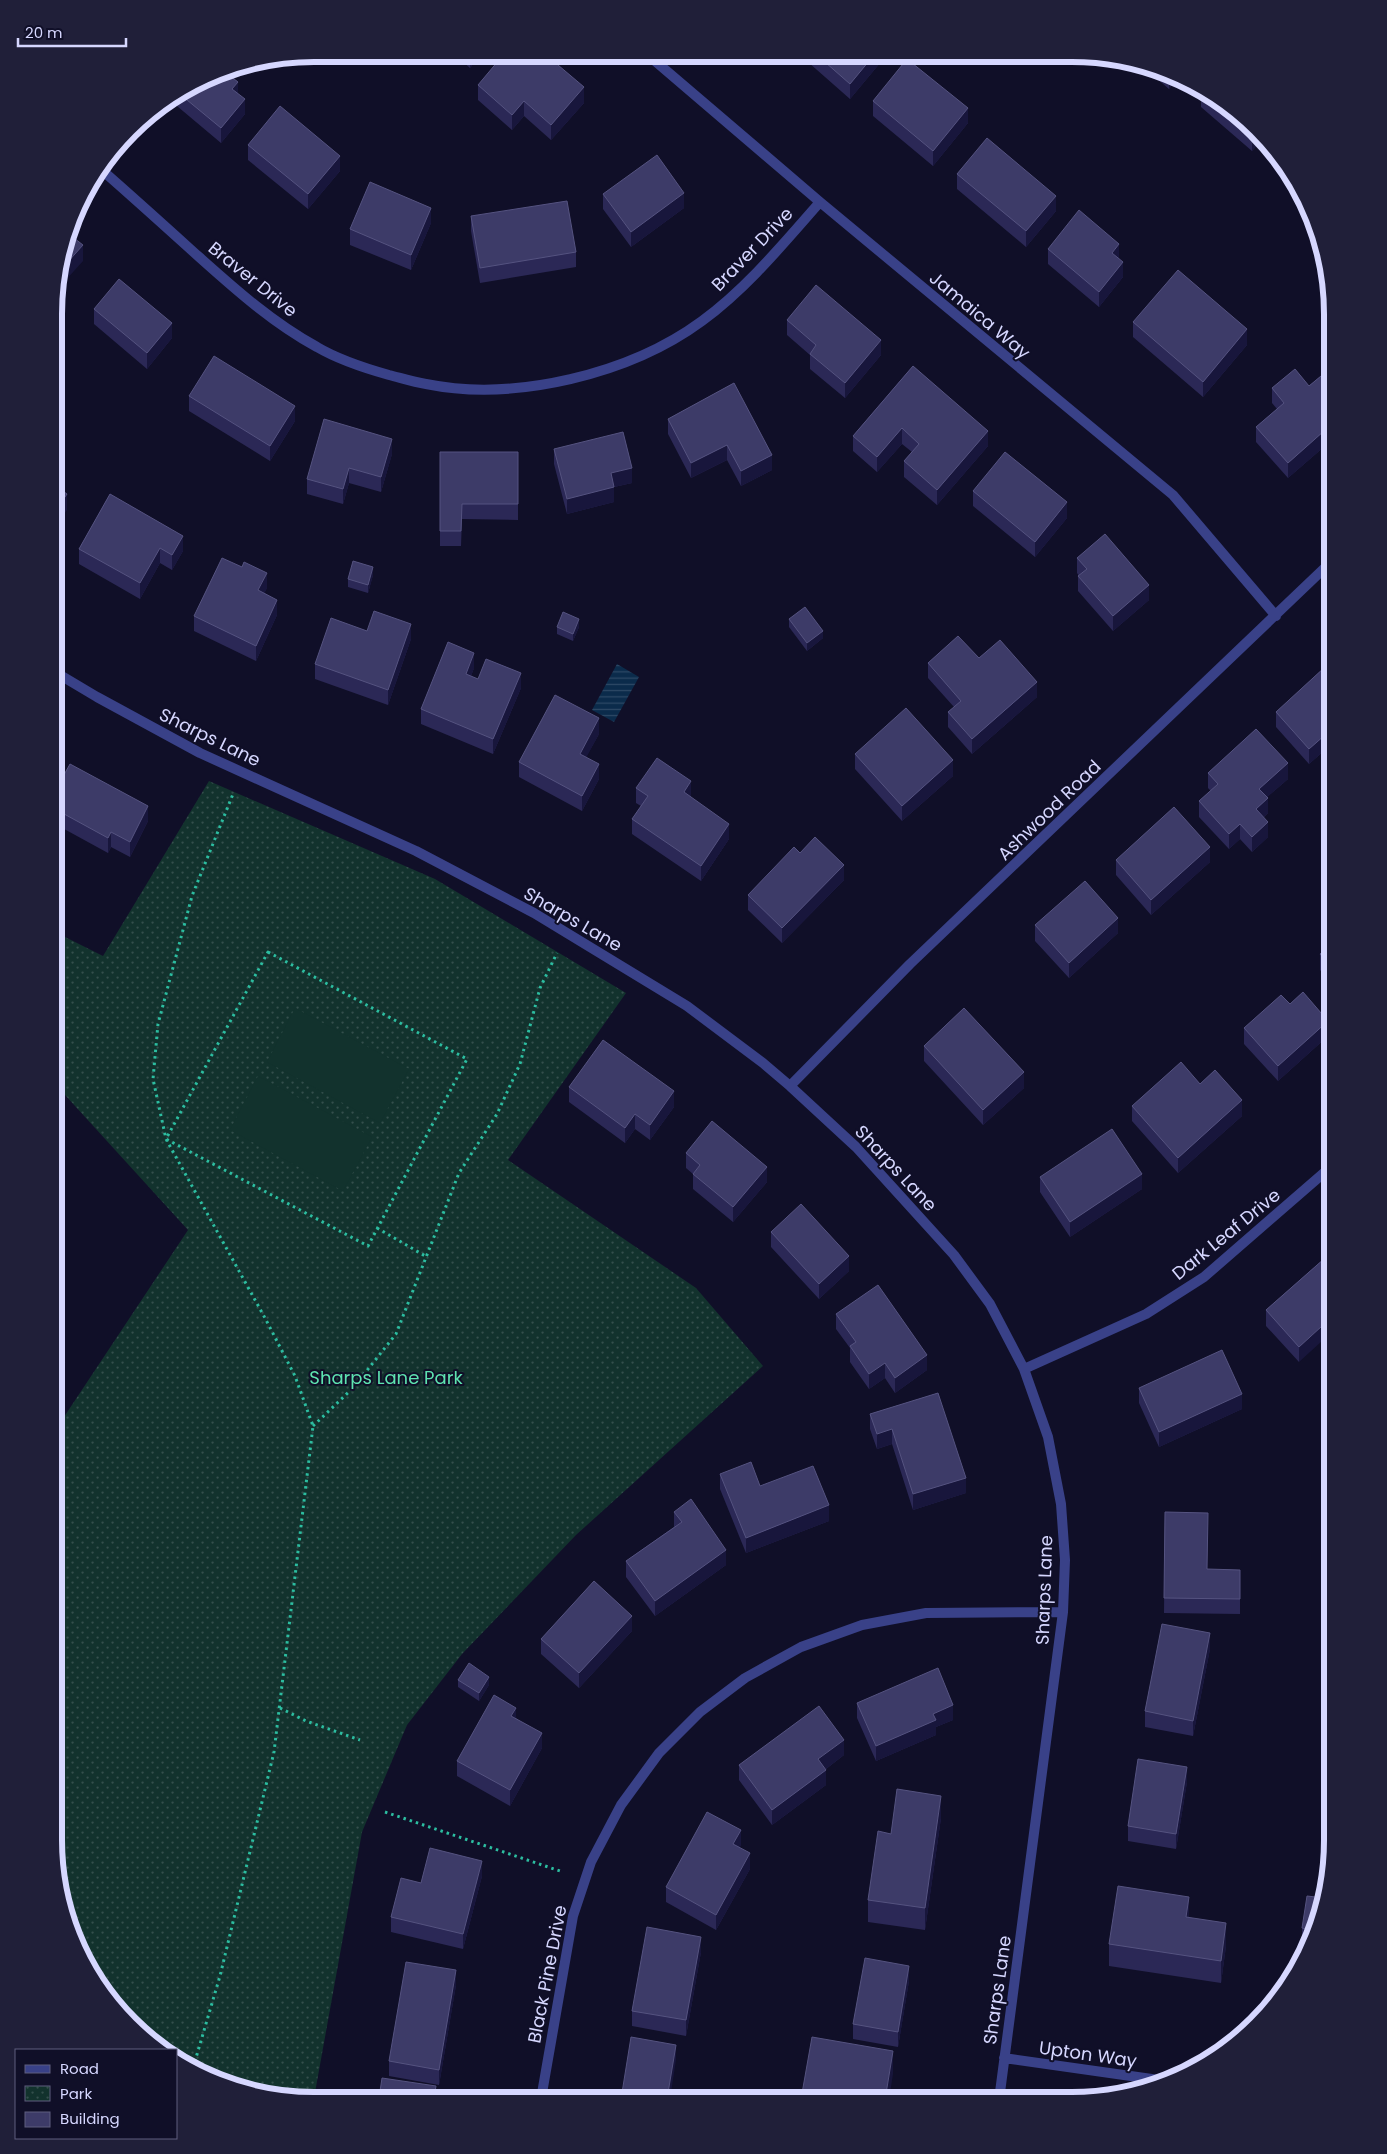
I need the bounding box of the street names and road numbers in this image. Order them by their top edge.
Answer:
street label: Braver Drive [706,202,798,296]
street label: Braver Drive [203,235,303,323]
street label: Jamaica Way [924,265,1036,365]
street label: Sharps Lane [155,702,265,772]
street label: Ashwood Road [992,754,1106,866]
street label: Sharps Lane [519,881,627,957]
street label: Sharps Lane [849,1119,943,1217]
street label: Dark Leaf Drive [1167,1183,1285,1285]
street label: Sharps Lane [1030,1535,1058,1645]
street label: Black Pine Drive [521,1903,573,2045]
street label: Sharps Lane [977,1934,1017,2046]
street label: Upton Way [1037,2035,1139,2073]

